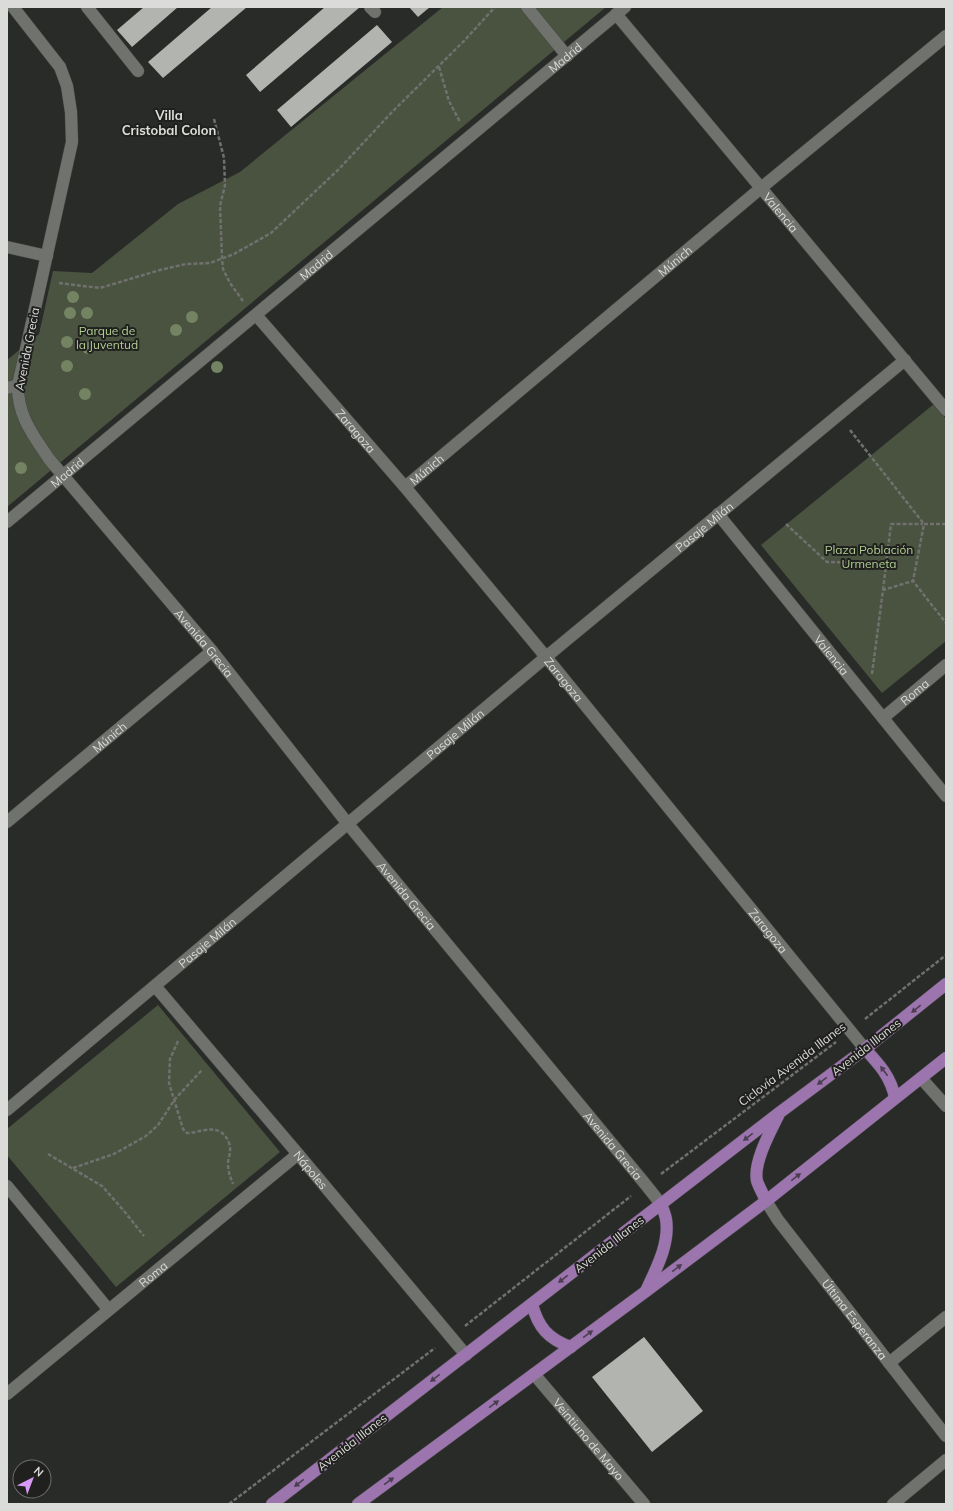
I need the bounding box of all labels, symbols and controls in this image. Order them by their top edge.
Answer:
street label: Madrid [545,39,585,76]
district label: Villa Cristobal Colon [122,107,216,138]
street label: Valencia [760,189,802,235]
street label: Múnich [654,242,695,279]
street label: Madrid [296,246,336,283]
street label: Avenida Grecia [12,306,42,392]
park label: Parque de la Juventud [76,323,138,352]
street label: Zaragoza [333,406,379,456]
street label: Múnich [406,450,447,488]
street label: Madrid [47,454,87,490]
street label: Pasaje Milán [672,498,736,555]
park label: Plaza Población Urmeneta [825,542,913,571]
street label: Avenida Grecia [172,605,237,680]
street label: Valencia [811,632,853,678]
street label: Zaragoza [541,654,587,705]
street label: Roma [897,675,932,708]
street label: Pasaje Milán [423,705,487,762]
street label: Múnich [89,718,129,755]
street label: Avenida Grecia [374,858,440,933]
street label: Zaragoza [746,905,791,956]
street label: Pasaje Milán [175,914,239,971]
one-way arrow [910,1004,921,1013]
street label: Avenida Illanes [828,1015,904,1079]
street label: Ciclovía Avenida Illanes [735,1019,849,1109]
one-way arrow [880,1066,888,1077]
one-way arrow [817,1077,828,1085]
street label: Avenida Grecia [581,1108,646,1183]
one-way arrow [743,1133,754,1141]
street label: Nápoles [291,1147,331,1192]
one-way arrow [791,1172,802,1181]
street label: Avenida Illanes [571,1212,647,1276]
street label: Roma [135,1258,170,1290]
one-way arrow [671,1264,682,1273]
one-way arrow [558,1275,569,1284]
street label: Última Esperanza [819,1276,891,1362]
one-way arrow [583,1330,594,1338]
one-way arrow [429,1374,440,1383]
street label: Veintiuno de Mayo [550,1395,628,1483]
one-way arrow [488,1400,499,1408]
street label: Avenida Illanes [314,1410,390,1474]
north arrow [12,1459,52,1499]
text: N [31,1464,46,1480]
one-way arrow [384,1477,394,1485]
one-way arrow [293,1479,304,1488]

